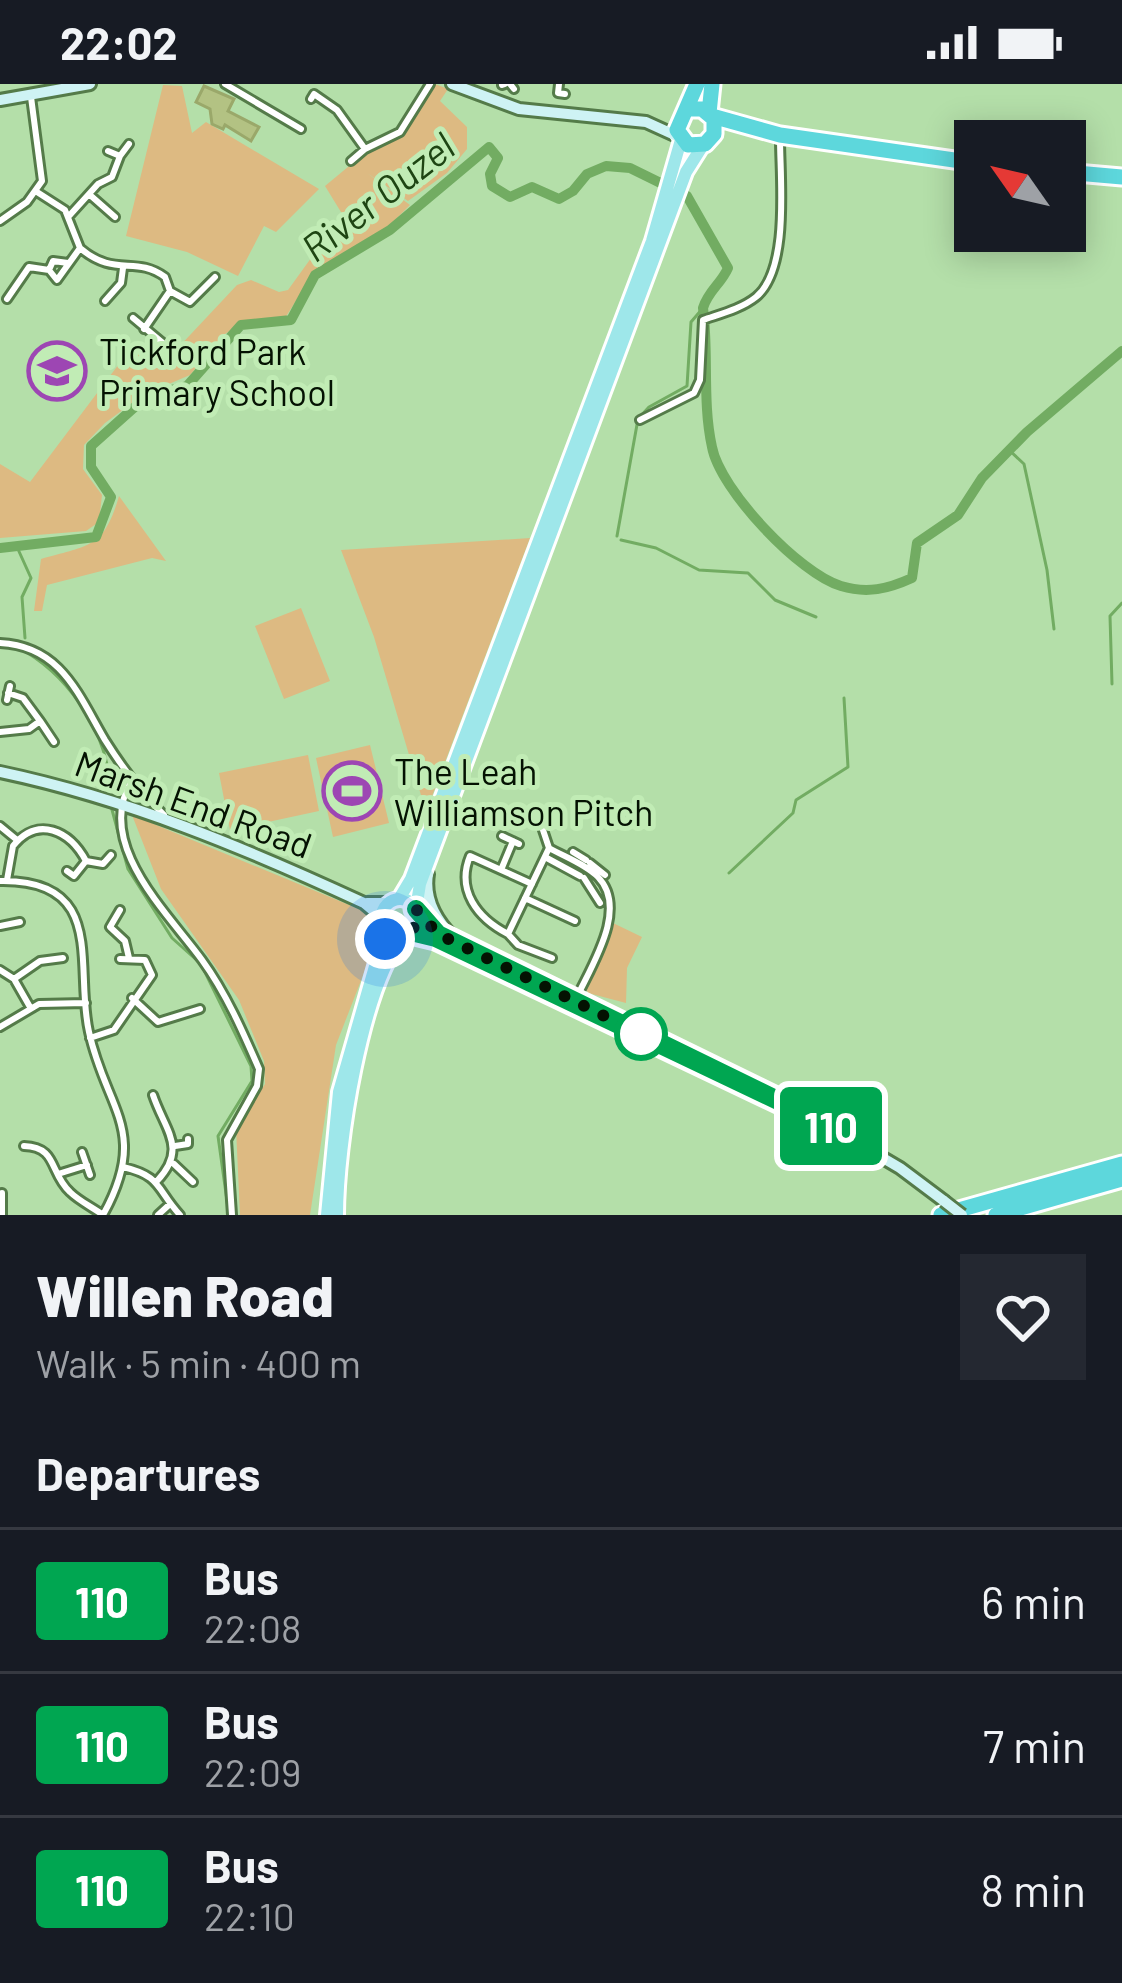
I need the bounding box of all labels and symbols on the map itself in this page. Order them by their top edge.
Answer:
north arrow [954,120,1086,252]
water label: River Ouzel [291,122,463,270]
place label: Tickford Park Primary School [99,329,335,413]
school or university icon: Tickford Park Primary School [26,340,88,402]
street label: Marsh End Road [70,740,318,866]
place label: The Leah Williamson Pitch [394,749,653,833]
sports icon: The Leah Williamson Pitch [321,760,383,822]
your location [355,909,415,969]
unlabelled marker [616,1009,666,1059]
line badge: 110 [762,1087,900,1165]

